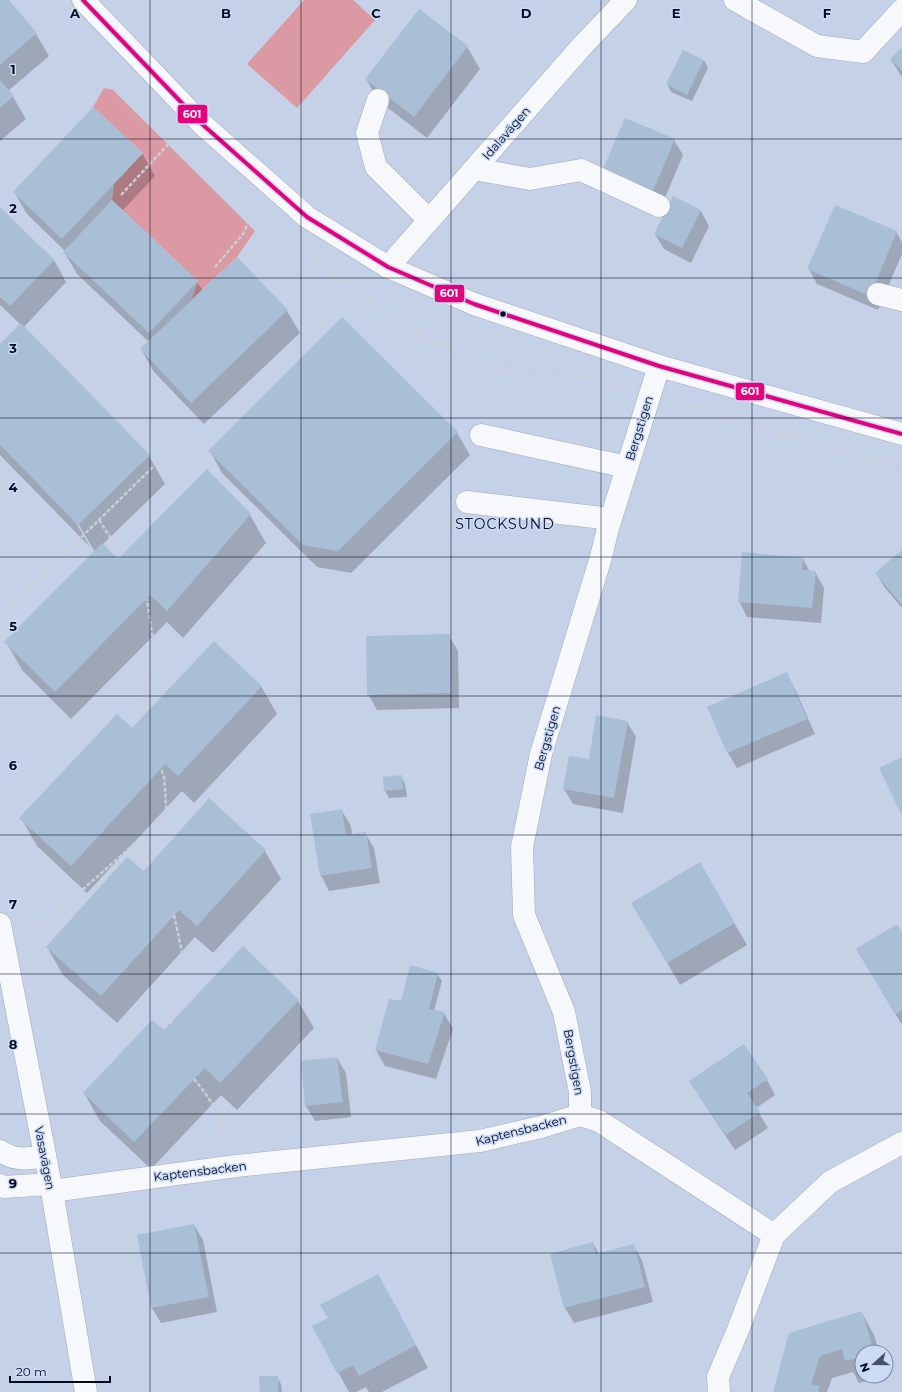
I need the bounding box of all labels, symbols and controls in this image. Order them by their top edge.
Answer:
text: A [69,5,81,21]
text: B [221,5,231,21]
text: C [371,5,381,21]
text: D [521,5,532,21]
text: E [672,5,681,21]
text: F [823,5,831,21]
text: 1 [10,61,16,77]
street label: Idalavägen [479,103,533,163]
line badge: 601 [177,104,208,124]
text: 601 [183,107,201,121]
text: 2 [9,200,17,216]
line badge: 601 [434,284,465,303]
text: 601 [440,286,458,300]
unlabelled marker [498,309,508,319]
text: 3 [8,340,17,356]
line badge: 601 [735,382,765,401]
text: 601 [741,384,759,398]
street label: Bergstigen [622,394,656,462]
text: 4 [9,479,18,495]
district label: STOCKSUND [455,515,555,533]
text: 5 [9,618,17,634]
street label: Bergstigen [531,704,563,772]
text: 6 [9,757,18,773]
text: 7 [9,896,17,912]
street label: Bergstigen [561,1028,587,1096]
text: 8 [9,1036,18,1052]
street label: Kaptensbacken [474,1111,568,1149]
street label: Vasavägen [31,1125,59,1191]
street label: Kaptensbacken [153,1158,247,1184]
text: 9 [9,1175,17,1191]
north arrow [854,1344,894,1384]
scale bar [10,1358,110,1384]
text: N [857,1361,873,1374]
text: 20 m [16,1364,47,1379]

